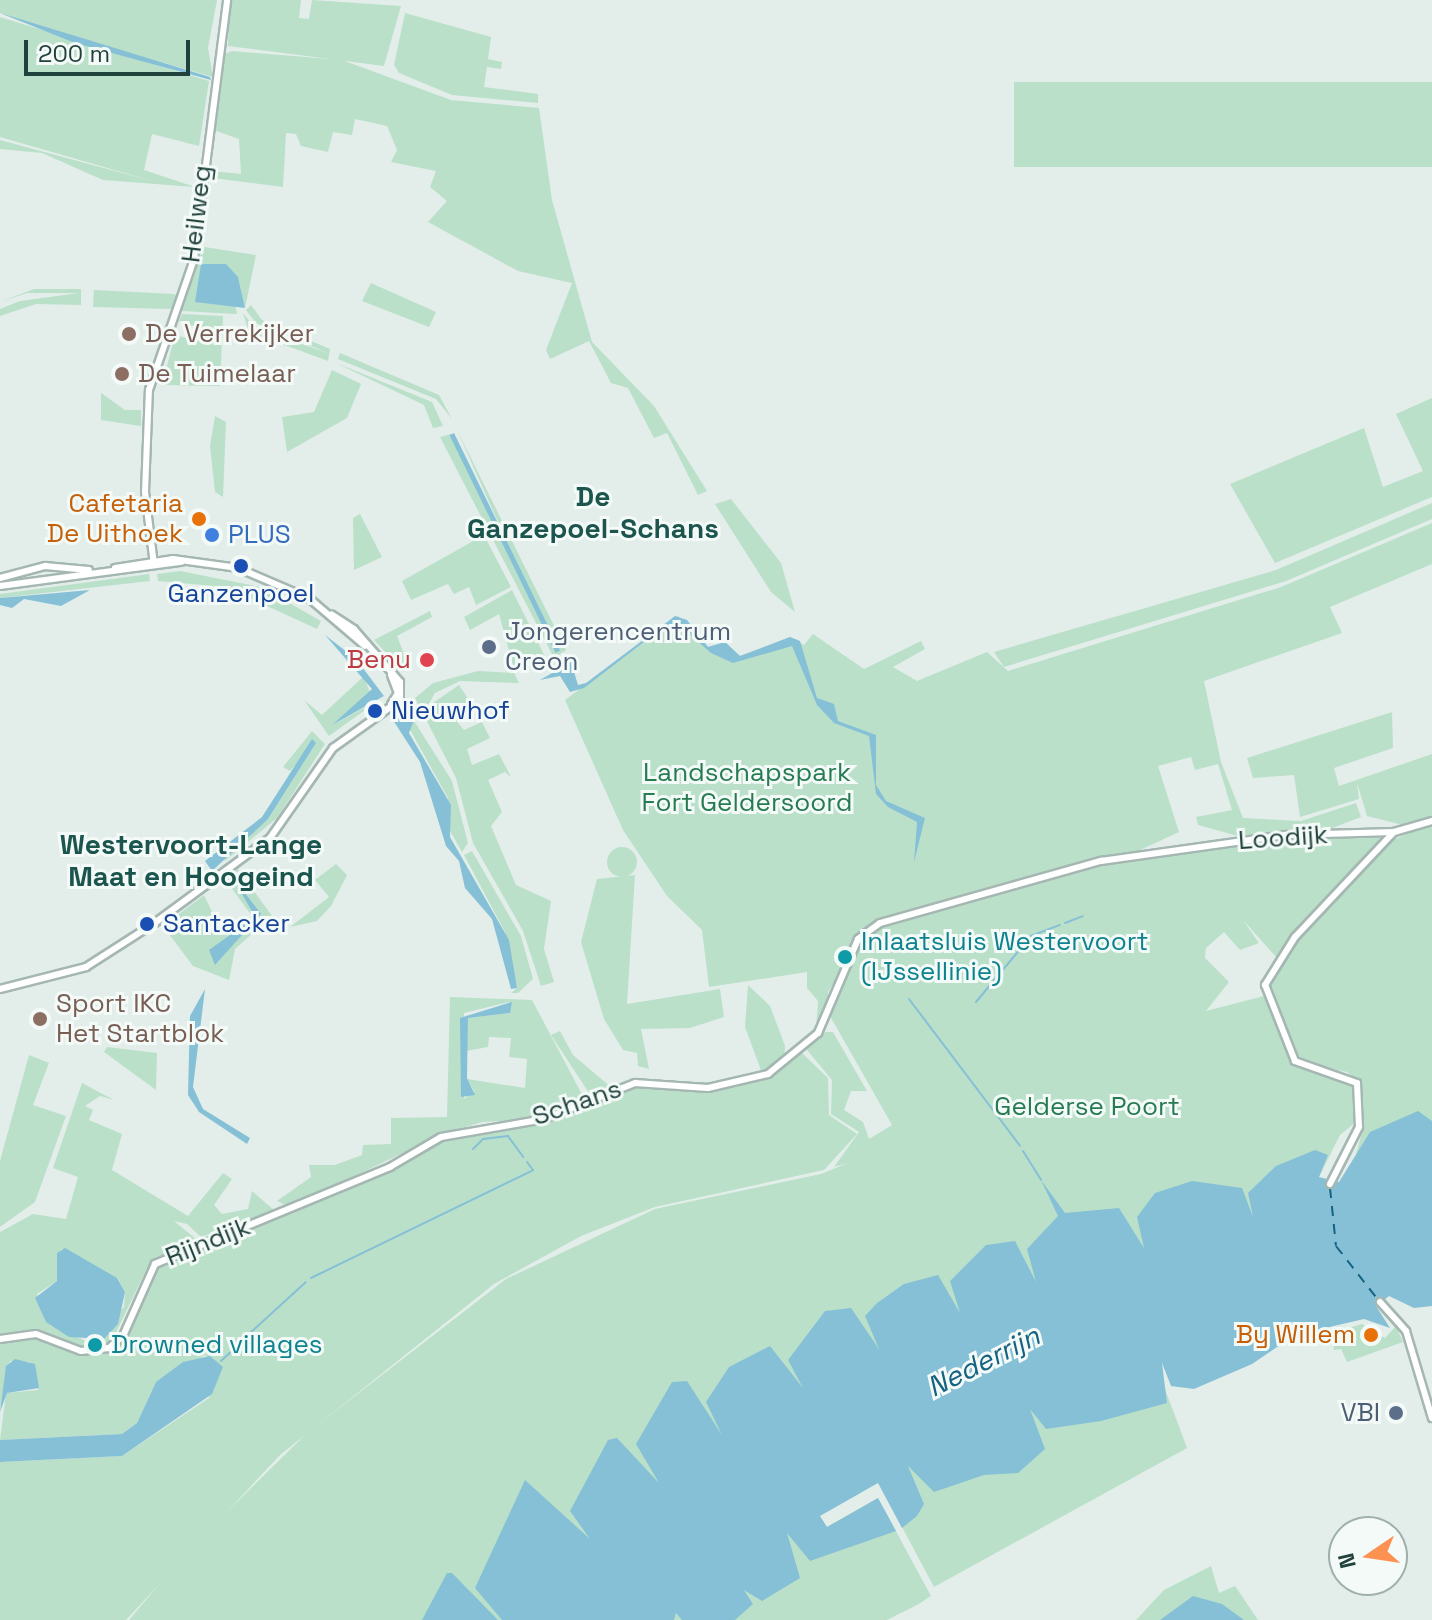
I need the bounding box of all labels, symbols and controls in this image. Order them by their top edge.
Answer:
scale bar [28,24,194,74]
text: 200 m [38,38,110,69]
street label: Heilweg [176,164,218,264]
place label: De Verrekijker [145,318,315,350]
marker: De Verrekijker [120,325,138,343]
place label: De Tuimelaar [138,358,297,390]
marker: De Tuimelaar [113,365,131,383]
district label: De Ganzepoel-Schans [467,479,719,545]
place label: Cafetaria De Uithoek [47,488,183,550]
marker: Cafetaria De Uithoek [190,510,208,528]
place label: PLUS [228,519,291,551]
marker: PLUS [203,526,221,544]
marker: Ganzenpoel [232,557,250,575]
place label: Ganzenpoel [168,578,314,610]
place label: Jongerencentrum Creon [505,616,731,678]
marker: Jongerencentrum Creon [480,638,498,656]
place label: Benu [347,644,411,676]
marker: Benu [418,651,436,669]
place label: Nieuwhof [391,695,510,727]
marker: Nieuwhof [366,702,384,720]
park label: Landschapspark Fort Geldersoord [642,757,852,818]
street label: Loodijk [1237,819,1329,857]
district label: Westervoort-Lange Maat en Hoogeind [60,827,322,893]
place label: Santacker [163,908,290,940]
marker: Santacker [138,915,156,933]
place label: Inlaatsluis Westervoort (IJssellinie) [861,926,1149,988]
marker: Inlaatsluis Westervoort (IJssellinie) [836,948,854,966]
place label: Sport IKC Het Startblok [56,988,224,1050]
marker: Sport IKC Het Startblok [31,1010,49,1028]
street label: Schans [528,1073,626,1133]
park label: Gelderse Poort [994,1091,1180,1123]
street label: Rijndijk [161,1211,255,1273]
water label: Nederrijn [921,1318,1045,1404]
place label: By Willem [1236,1319,1355,1351]
marker: By Willem [1362,1326,1380,1344]
place label: Drowned villages [111,1329,322,1361]
marker: Drowned villages [86,1336,104,1354]
place label: VBI [1340,1397,1380,1429]
marker: VBI [1387,1404,1405,1422]
north arrow [1328,1516,1408,1596]
text: N [1331,1551,1362,1571]

